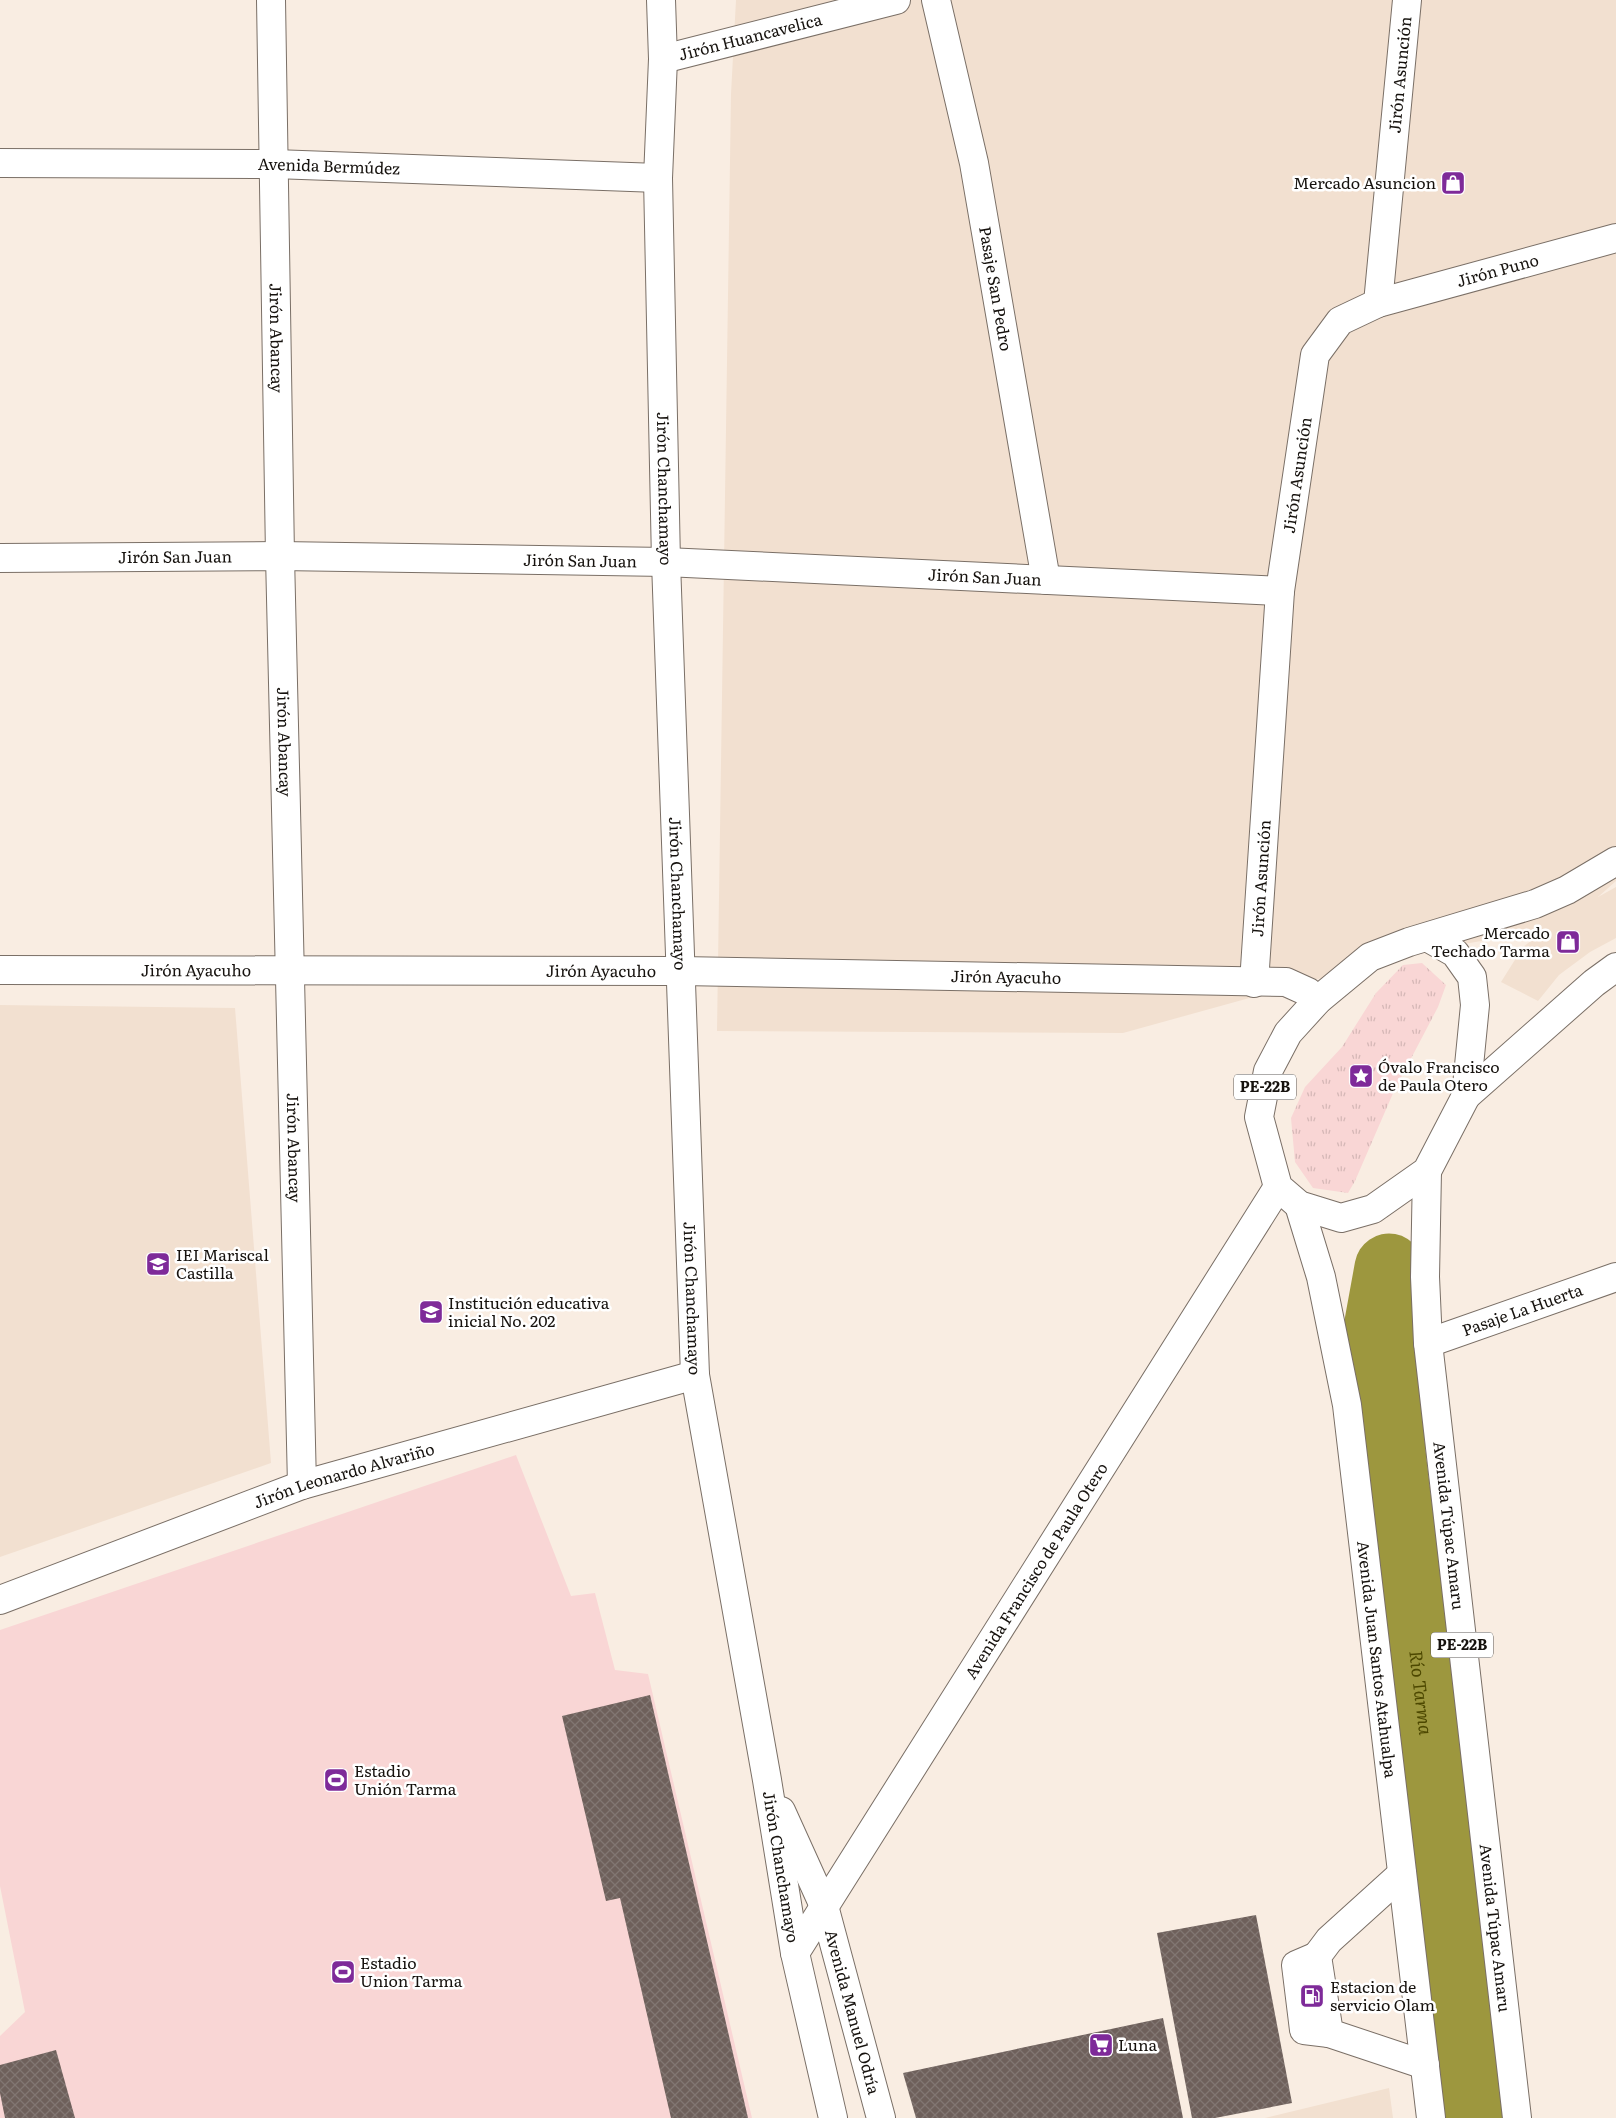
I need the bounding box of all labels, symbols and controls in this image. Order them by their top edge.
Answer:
street label: Jirón Huancavelica [676,6,825,66]
street label: Jirón Asunción [1381,15,1416,134]
street label: Avenida Bermúdez [258,151,401,180]
place label: Mercado Asuncion [1293,170,1436,194]
shop icon: Mercado Asuncion [1440,170,1466,196]
street label: Pasaje San Pedro [974,224,1019,353]
street label: Jirón Puno [1454,247,1541,292]
street label: Jirón Abancay [265,283,290,394]
street label: Jirón Chanchamayo [652,412,679,566]
street label: Jirón Asunción [1276,415,1317,535]
street label: Jirón San Juan [118,543,232,568]
street label: Jirón San Juan [523,547,638,573]
street label: Jirón San Juan [927,561,1043,591]
street label: Jirón Abancay [272,687,299,798]
street label: Jirón Chanchamayo [664,816,694,971]
street label: Jirón Asunción [1244,818,1276,937]
place label: Mercado Techado Tarma [1431,920,1550,962]
shop icon: Mercado Techado Tarma [1555,929,1581,955]
street label: Jirón Ayacuho [141,957,251,981]
street label: Jirón Ayacuho [546,958,656,982]
street label: Jirón Ayacuho [951,963,1061,989]
place label: Óvalo Francisco de Paula Otero [1378,1054,1500,1096]
place icon: Óvalo Francisco de Paula Otero [1348,1063,1374,1089]
road number: PE-22B [1234,1074,1296,1100]
street label: Jirón Abancay [282,1093,308,1204]
street label: Jirón Chanchamayo [679,1221,708,1375]
place label: IEI Mariscal Castilla [176,1242,269,1284]
school or university icon: IEI Mariscal Castilla [145,1251,171,1277]
street label: Pasaje La Huerta [1459,1277,1586,1341]
place label: Institución educativa inicial No. 202 [448,1290,610,1332]
school or university icon: Institución educativa inicial No. 202 [418,1299,444,1325]
street label: Jirón Leonardo Alvariño [249,1436,437,1514]
street label: Avenida Túpac Amaru [1428,1440,1472,1611]
street label: Avenida Francisco de Paula Otero [958,1457,1113,1683]
street label: Avenida Juan Santos Atahualpa [1352,1539,1404,1780]
road number: PE-22B [1431,1632,1493,1658]
water label: Río Tarma [1403,1649,1440,1737]
place label: Estadio Unión Tarma [354,1758,457,1800]
sports icon: Estadio Unión Tarma [323,1767,349,1793]
street label: Jirón Chanchamayo [758,1789,806,1944]
street label: Avenida Túpac Amaru [1475,1842,1518,2014]
street label: Avenida Manuel Odría [820,1927,887,2097]
place label: Estadio Union Tarma [360,1950,463,1992]
sports icon: Estadio Union Tarma [330,1959,356,1985]
place label: Estacion de servicio Olam [1330,1974,1435,2016]
fuel station icon: Estacion de servicio Olam [1299,1983,1325,2009]
supermarket icon: Luna [1088,2032,1114,2058]
place label: Luna [1118,2032,1158,2056]

